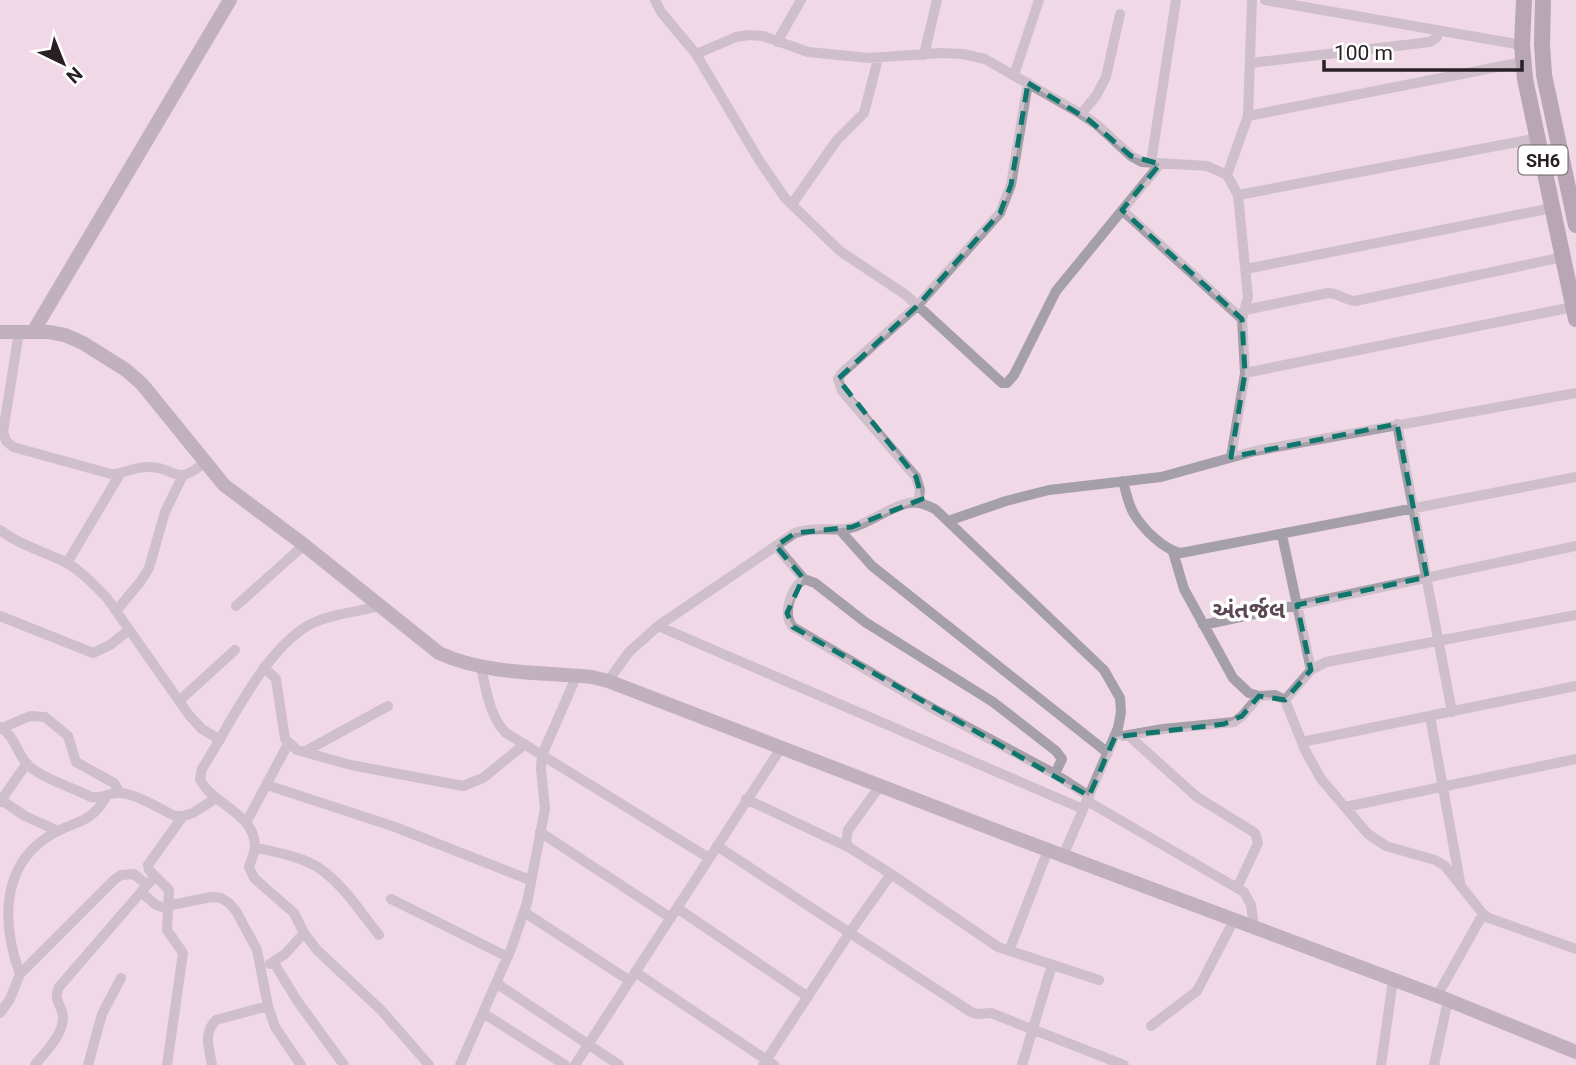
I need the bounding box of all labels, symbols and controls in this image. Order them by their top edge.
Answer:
north arrow [28,28,98,98]
scale bar [1324,28,1522,72]
text: 100 m [1334,41,1393,65]
text: N [62,62,87,88]
road number: SH6 [1518,146,1568,174]
district label: અંતર્જલ [1213,597,1286,624]

